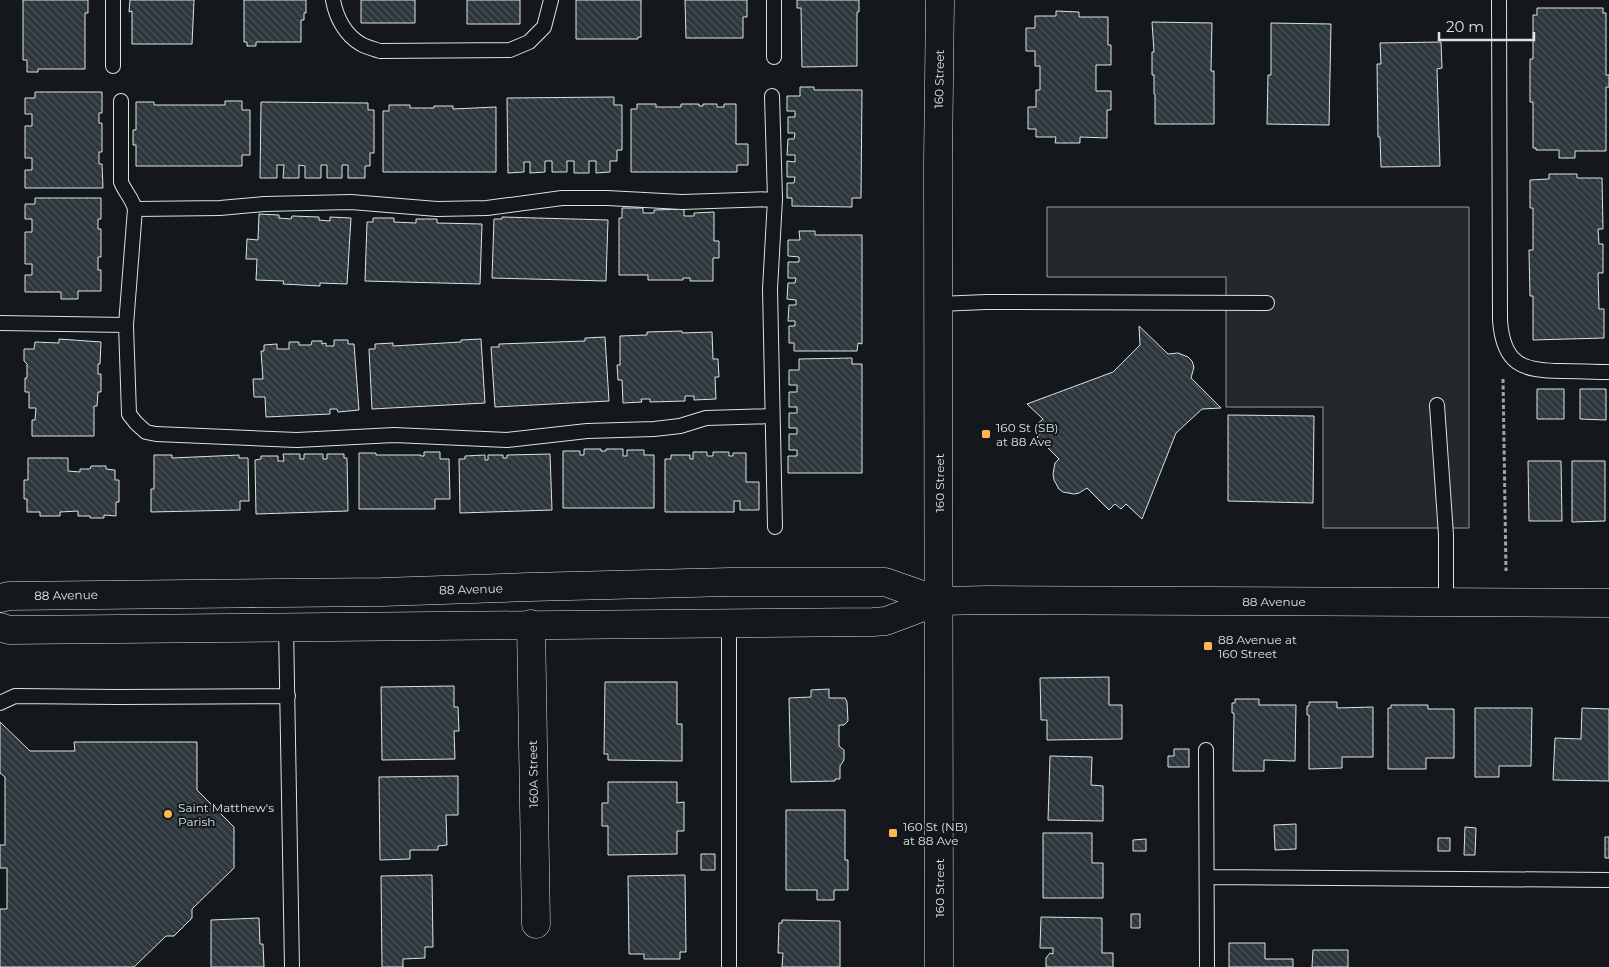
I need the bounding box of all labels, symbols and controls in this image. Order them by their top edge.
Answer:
scale bar [1439,10,1534,42]
text: 20 m [1446,17,1484,36]
street label: 160 Street [931,49,947,109]
place label: 160 St (SB) at 88 Ave [996,420,1058,449]
marker: 160 St (SB) at 88 Ave [980,428,992,440]
street label: 160 Street [932,453,947,513]
street label: 88 Avenue [439,580,503,598]
street label: 88 Avenue [34,587,98,603]
street label: 88 Avenue [1242,594,1306,609]
place label: 88 Avenue at 160 Street [1218,632,1297,661]
marker: 88 Avenue at 160 Street [1202,640,1214,652]
street label: 160A Street [525,740,541,808]
place label: Saint Matthew's Parish [178,800,274,829]
marker: Saint Matthew's Parish [162,808,174,820]
place label: 160 St (NB) at 88 Ave [903,819,968,848]
marker: 160 St (NB) at 88 Ave [887,827,899,839]
street label: 160 Street [932,858,947,918]

